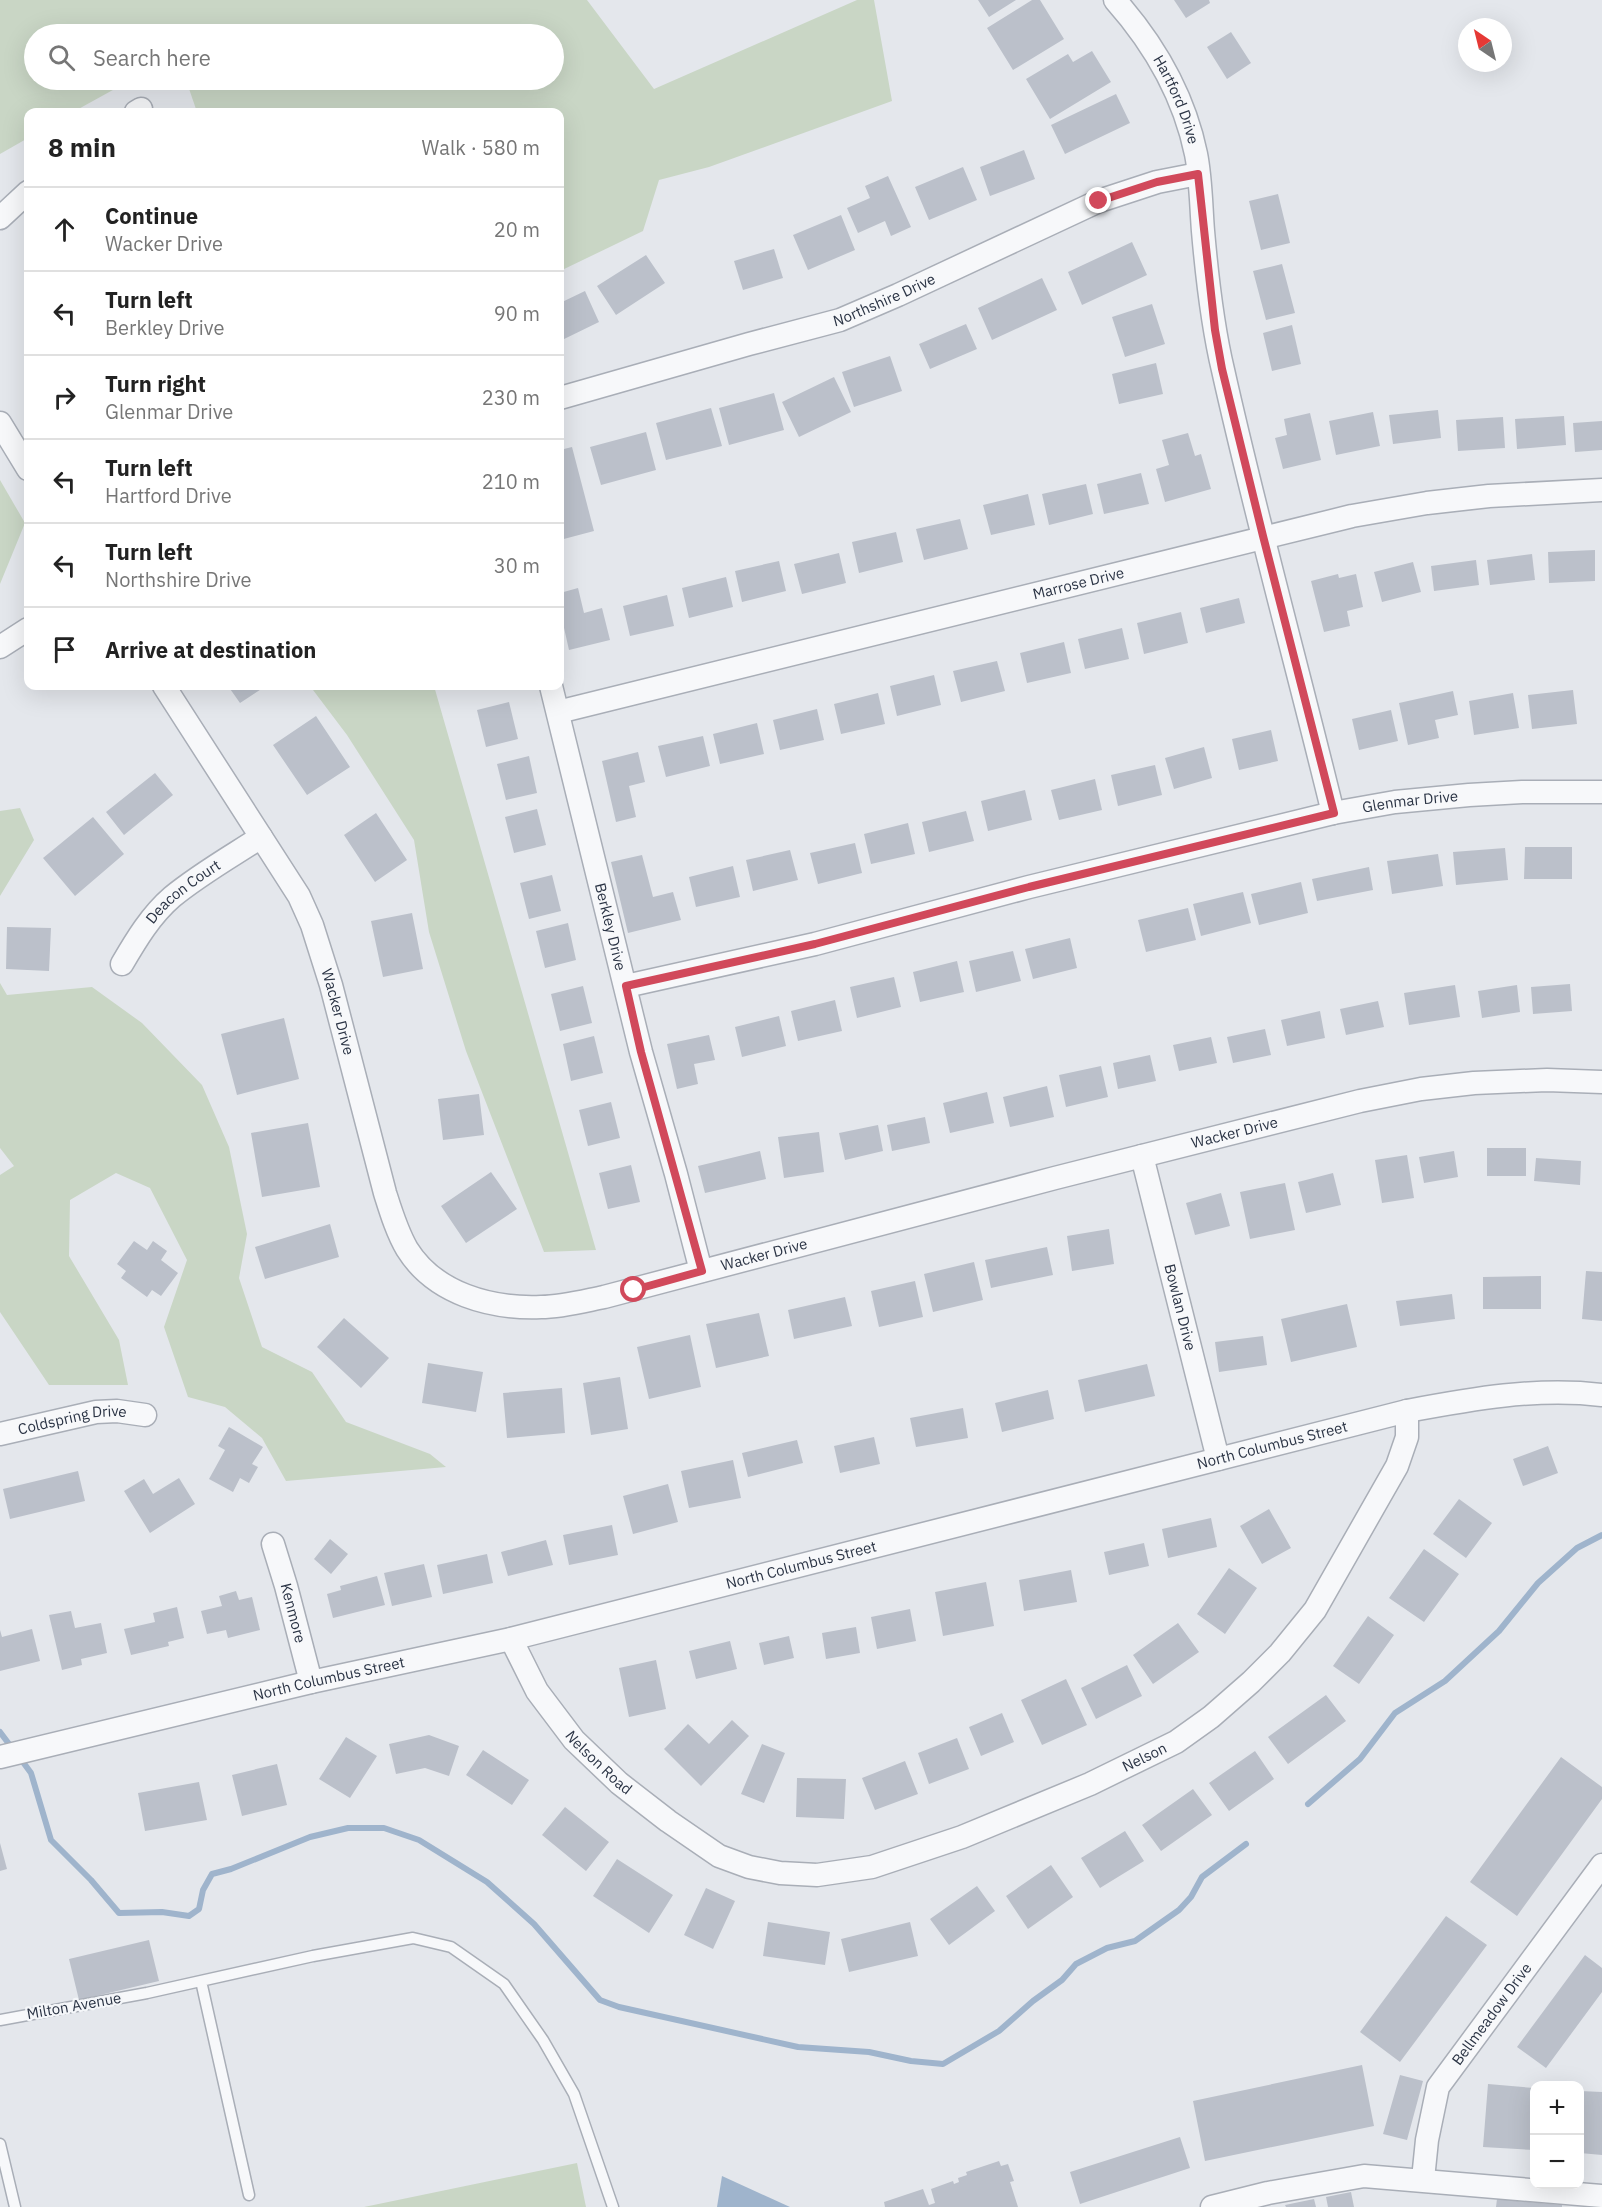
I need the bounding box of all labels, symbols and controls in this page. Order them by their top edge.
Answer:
north arrow [1458,18,1512,72]
search box [24,24,564,90]
icon: search [45,41,78,74]
text: Search here [93,43,211,72]
street label: Hartford Drive [1149,51,1203,146]
text: 8 min [48,130,116,164]
text: Walk · 580 m [422,134,540,161]
route end [1085,187,1111,213]
text: Continue [105,201,198,230]
icon: ahead [48,213,81,246]
text: 20 m [494,216,540,243]
text: Wacker Drive [105,230,223,257]
street label: Northshire Drive [831,269,938,330]
text: Turn left [105,285,193,314]
icon: left [48,297,81,330]
text: 90 m [494,300,540,327]
text: Berkley Drive [105,314,224,341]
text: Turn right [105,369,206,398]
icon: right [48,381,81,414]
text: 230 m [482,384,540,411]
text: Glenmar Drive [105,398,233,425]
text: Turn left [105,453,193,482]
icon: left [48,465,81,498]
text: 210 m [482,468,540,495]
text: Hartford Drive [105,482,232,509]
text: Turn left [105,537,193,566]
icon: left [48,549,81,582]
text: 30 m [494,552,540,579]
street label: Marrose Drive [1031,563,1126,603]
text: Northshire Drive [105,566,252,593]
icon: arrive [48,633,81,666]
text: Arrive at destination [105,635,316,664]
street label: Glenmar Drive [1361,786,1459,817]
street label: Deacon Court [141,855,224,927]
street label: Berkley Drive [591,881,631,973]
street label: Wacker Drive [317,966,359,1057]
street label: Wacker Drive [1189,1112,1280,1152]
street label: Wacker Drive [719,1234,809,1275]
street label: Bowlan Drive [1160,1262,1200,1353]
route start [620,1276,646,1302]
street label: Coldspring Drive [16,1401,128,1439]
street label: North Columbus Street [1195,1417,1349,1473]
street label: North Columbus Street [724,1536,878,1593]
street label: Kenmore [277,1581,310,1645]
street label: North Columbus Street [251,1652,406,1705]
street label: Nelson Road [561,1727,636,1799]
street label: Nelson [1119,1738,1170,1776]
street label: Bellmeadow Drive [1447,1959,1536,2069]
street label: Milton Avenue [25,1988,123,2023]
map controls [1530,2081,1584,2189]
button: + [1530,2081,1584,2135]
button: − [1530,2135,1584,2189]

